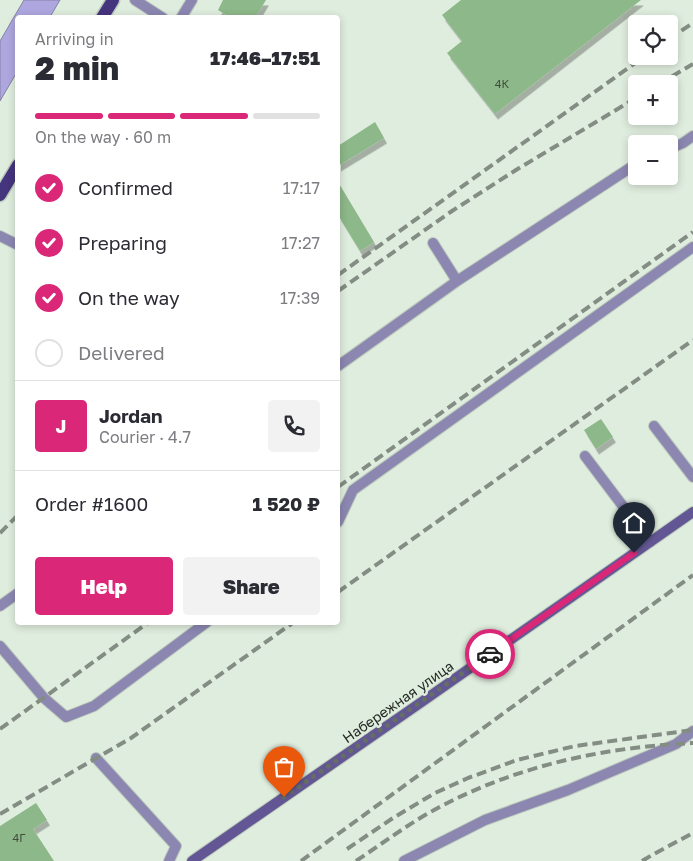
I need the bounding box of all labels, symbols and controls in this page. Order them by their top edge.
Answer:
map controls [628,15,678,185]
button: locate [628,15,678,65]
text: Arriving in [35,29,114,49]
text: 17:46–17:51 [210,46,320,69]
text: 2 min [35,49,119,87]
button: + [628,75,678,125]
house number: 4К [495,77,509,90]
text: On the way · 60 m [35,127,171,147]
button: − [628,135,678,185]
icon: check [35,174,63,202]
text: Confirmed [78,176,173,199]
text: 17:17 [283,178,320,198]
icon: check [35,229,63,257]
text: Preparing [78,231,167,254]
text: 17:27 [281,233,320,253]
icon: check [35,284,63,312]
text: On the way [78,286,180,309]
text: 17:39 [280,288,320,308]
text: Delivered [78,341,165,364]
button: phone [268,400,320,452]
text: Jordan [99,404,163,427]
text: J [56,414,66,437]
text: Courier · 4.7 [99,427,191,447]
text: Order #1600 [35,492,148,515]
text: 1 520 ₽ [252,492,320,515]
pin [613,502,655,553]
icon: home [620,509,648,537]
button: Help [35,557,173,615]
button: Share [183,557,320,615]
courier [465,629,515,679]
icon: car [476,640,504,668]
street label: Набережная улица [339,657,456,746]
pin [263,746,305,797]
icon: bag [270,753,298,781]
house number: 4Г [13,831,25,844]

